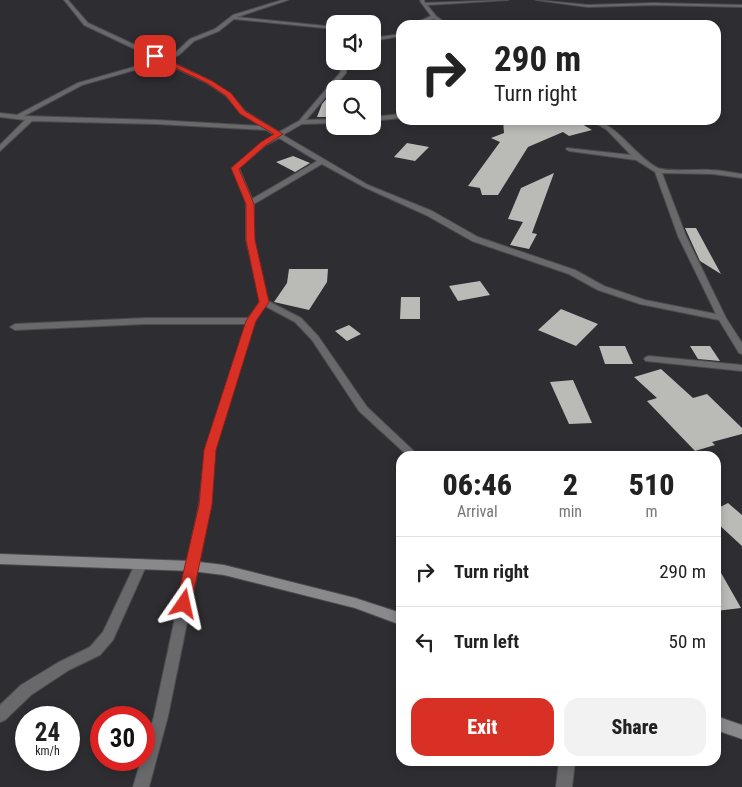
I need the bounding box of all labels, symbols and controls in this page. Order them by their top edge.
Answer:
map controls [326,15,381,135]
button: sound [326,15,381,70]
pin [134,35,176,77]
text: 290 m [494,39,581,80]
icon: right [411,40,476,105]
icon: arrive [141,42,169,70]
button: search [326,80,381,135]
text: Turn right [494,81,577,106]
text: 06:46 [443,467,512,502]
text: 2 [563,467,578,502]
text: 510 [629,467,674,502]
text: Arrival [457,502,498,521]
text: min [559,502,582,521]
text: m [646,502,658,521]
icon: right [411,558,439,586]
text: Turn right [454,560,529,583]
text: 290 m [659,560,706,583]
position arrow [157,577,209,629]
icon: left [411,628,439,656]
text: Turn left [454,630,519,653]
text: 50 m [669,630,706,653]
button: Exit [411,698,554,756]
button: Share [564,698,706,756]
speed limit sign: 30 [90,706,155,771]
text: 24 [35,718,60,747]
text: km/h [35,744,60,758]

